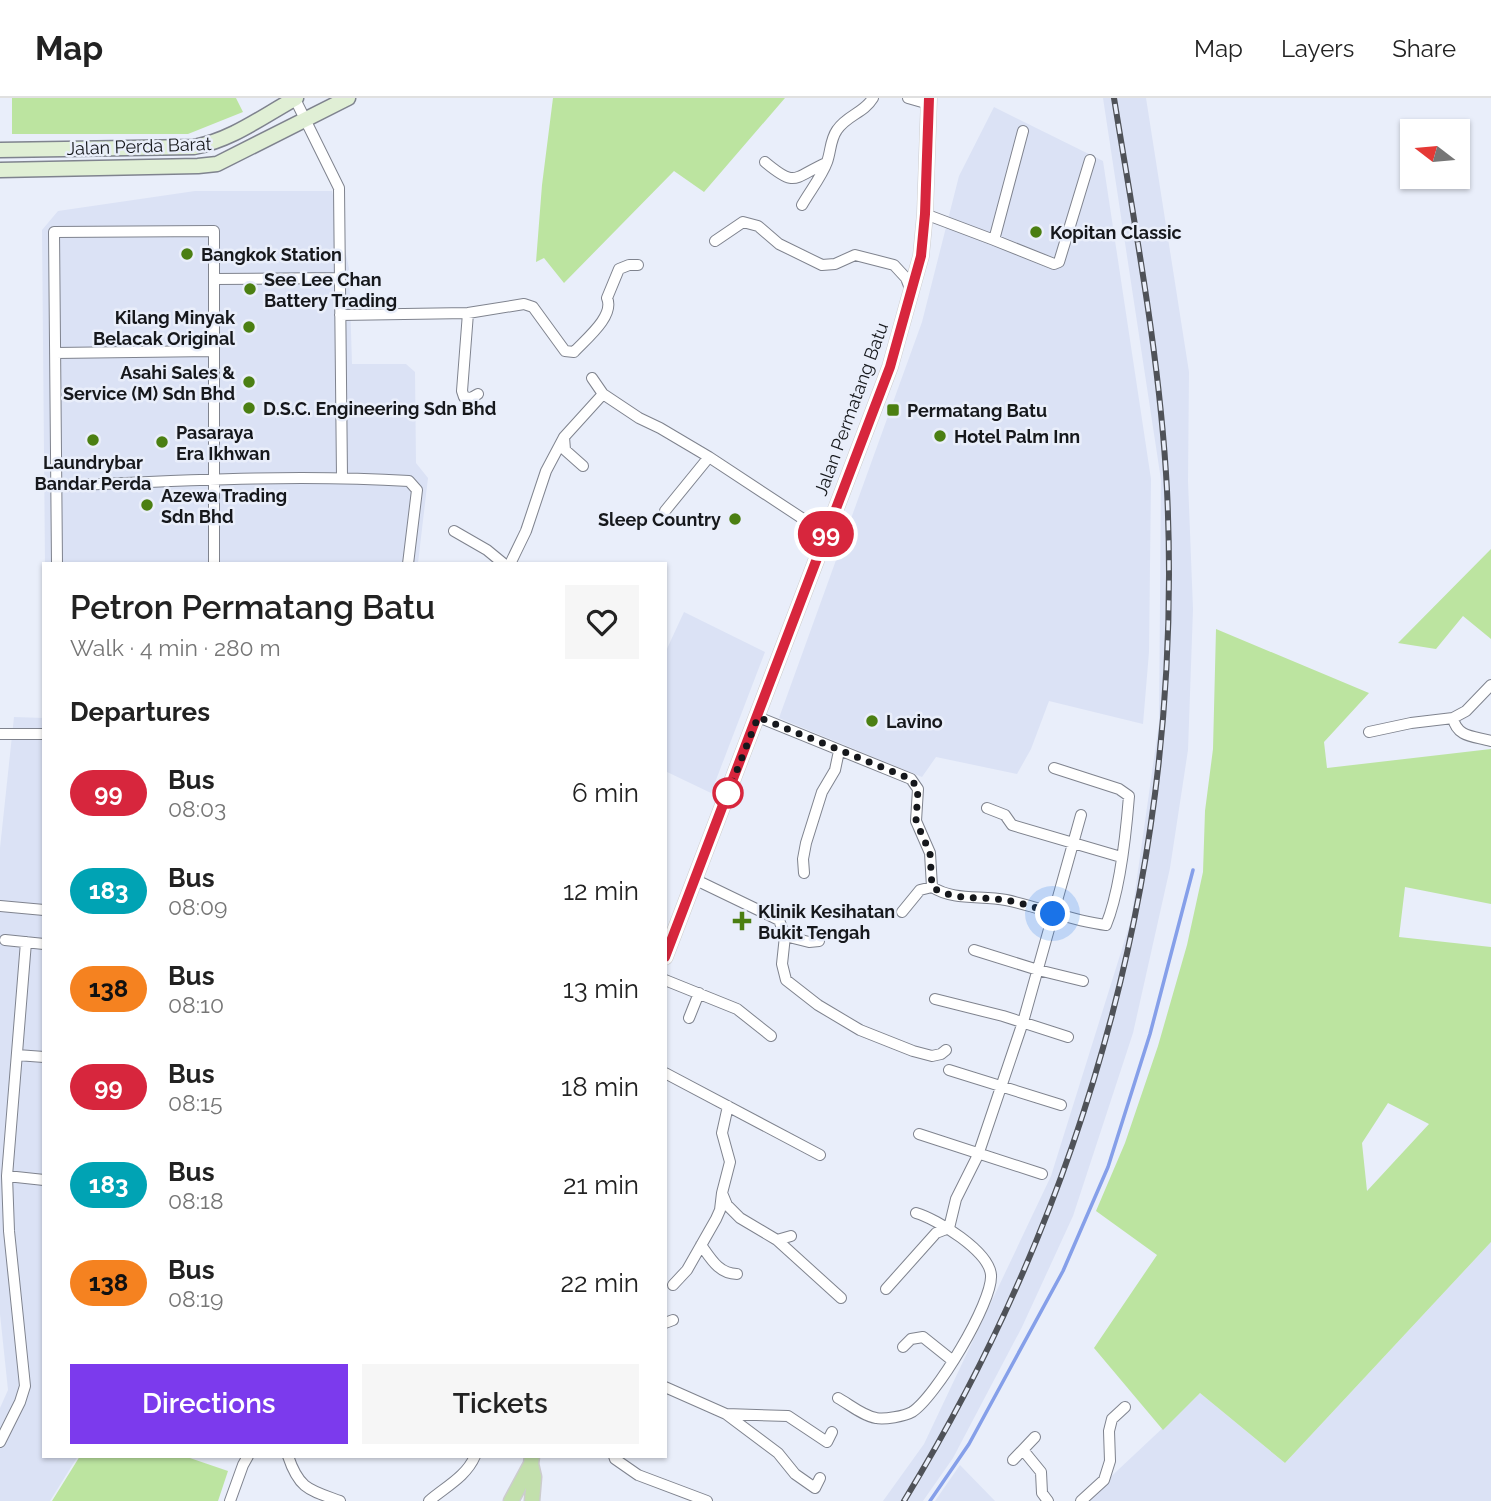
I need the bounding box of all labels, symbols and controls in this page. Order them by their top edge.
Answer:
text: Map [35,29,103,68]
text: Map [1194,34,1243,63]
text: Layers [1281,34,1354,63]
text: Share [1392,34,1456,63]
north arrow [1400,119,1470,189]
map controls [1400,119,1470,189]
street label: Jalan Perda Barat [66,133,212,159]
place label: Kopitan Classic [1050,222,1182,243]
marker: Kopitan Classic [1028,224,1044,240]
place label: Bangkok Station [201,244,342,265]
marker: Bangkok Station [179,246,195,262]
place label: See Lee Chan Battery Trading [264,269,397,311]
marker: See Lee Chan Battery Trading [242,281,258,297]
place label: Kilang Minyak Belacak Original [93,307,236,349]
marker: Kilang Minyak Belacak Original [241,319,257,335]
street label: Jalan Permatang Batu [810,320,892,498]
place label: Asahi Sales & Service (M) Sdn Bhd [63,362,235,404]
marker: Asahi Sales & Service (M) Sdn Bhd [241,374,257,390]
place label: D.S.C. Engineering Sdn Bhd [263,398,496,419]
marker: D.S.C. Engineering Sdn Bhd [241,400,257,416]
place label: Permatang Batu [907,400,1047,421]
marker: Permatang Batu [885,402,901,418]
place label: Pasaraya Era Ikhwan [176,422,270,464]
place label: Hotel Palm Inn [954,426,1080,447]
marker: Hotel Palm Inn [932,428,948,444]
marker: Laundrybar Bandar Perda [85,432,101,448]
marker: Pasaraya Era Ikhwan [154,434,170,450]
place label: Laundrybar Bandar Perda [35,452,151,494]
place label: Azewa Trading Sdn Bhd [161,485,287,527]
marker: Azewa Trading Sdn Bhd [139,497,155,513]
place label: Sleep Country [598,509,721,530]
marker: Sleep Country [727,511,743,527]
line badge: 99 [794,511,858,557]
text: 99 [812,519,840,548]
button: heart [565,585,639,659]
text: Petron Permatang Batu [70,588,435,627]
text: Walk · 4 min · 280 m [70,634,281,661]
text: Departures [70,697,210,727]
place label: Lavino [886,711,943,732]
marker: Lavino [864,713,880,729]
text: Bus [168,765,215,795]
text: 99 [94,778,123,807]
text: 6 min [572,778,639,808]
unlabelled marker [713,778,743,808]
text: 08:03 [168,795,226,822]
text: Bus [168,863,215,893]
text: 183 [89,876,128,905]
text: 12 min [563,876,639,906]
text: 08:09 [168,893,228,920]
your location [1035,896,1070,931]
place label: Klinik Kesihatan Bukit Tengah [758,901,895,943]
marker: Klinik Kesihatan Bukit Tengah [732,911,752,931]
text: Bus [168,961,215,991]
text: 138 [89,974,128,1003]
text: 13 min [563,974,639,1004]
text: 08:10 [168,991,224,1018]
text: Bus [168,1059,215,1089]
text: 99 [94,1072,123,1101]
text: 18 min [561,1072,639,1102]
text: 08:15 [168,1089,222,1116]
text: Bus [168,1157,215,1187]
text: 183 [89,1170,128,1199]
text: 21 min [563,1170,639,1200]
text: 08:18 [168,1187,224,1214]
text: Bus [168,1255,215,1285]
text: 138 [89,1268,128,1297]
text: 22 min [561,1268,639,1298]
text: 08:19 [168,1285,223,1312]
button: Directions [70,1364,348,1444]
button: Tickets [362,1364,639,1444]

